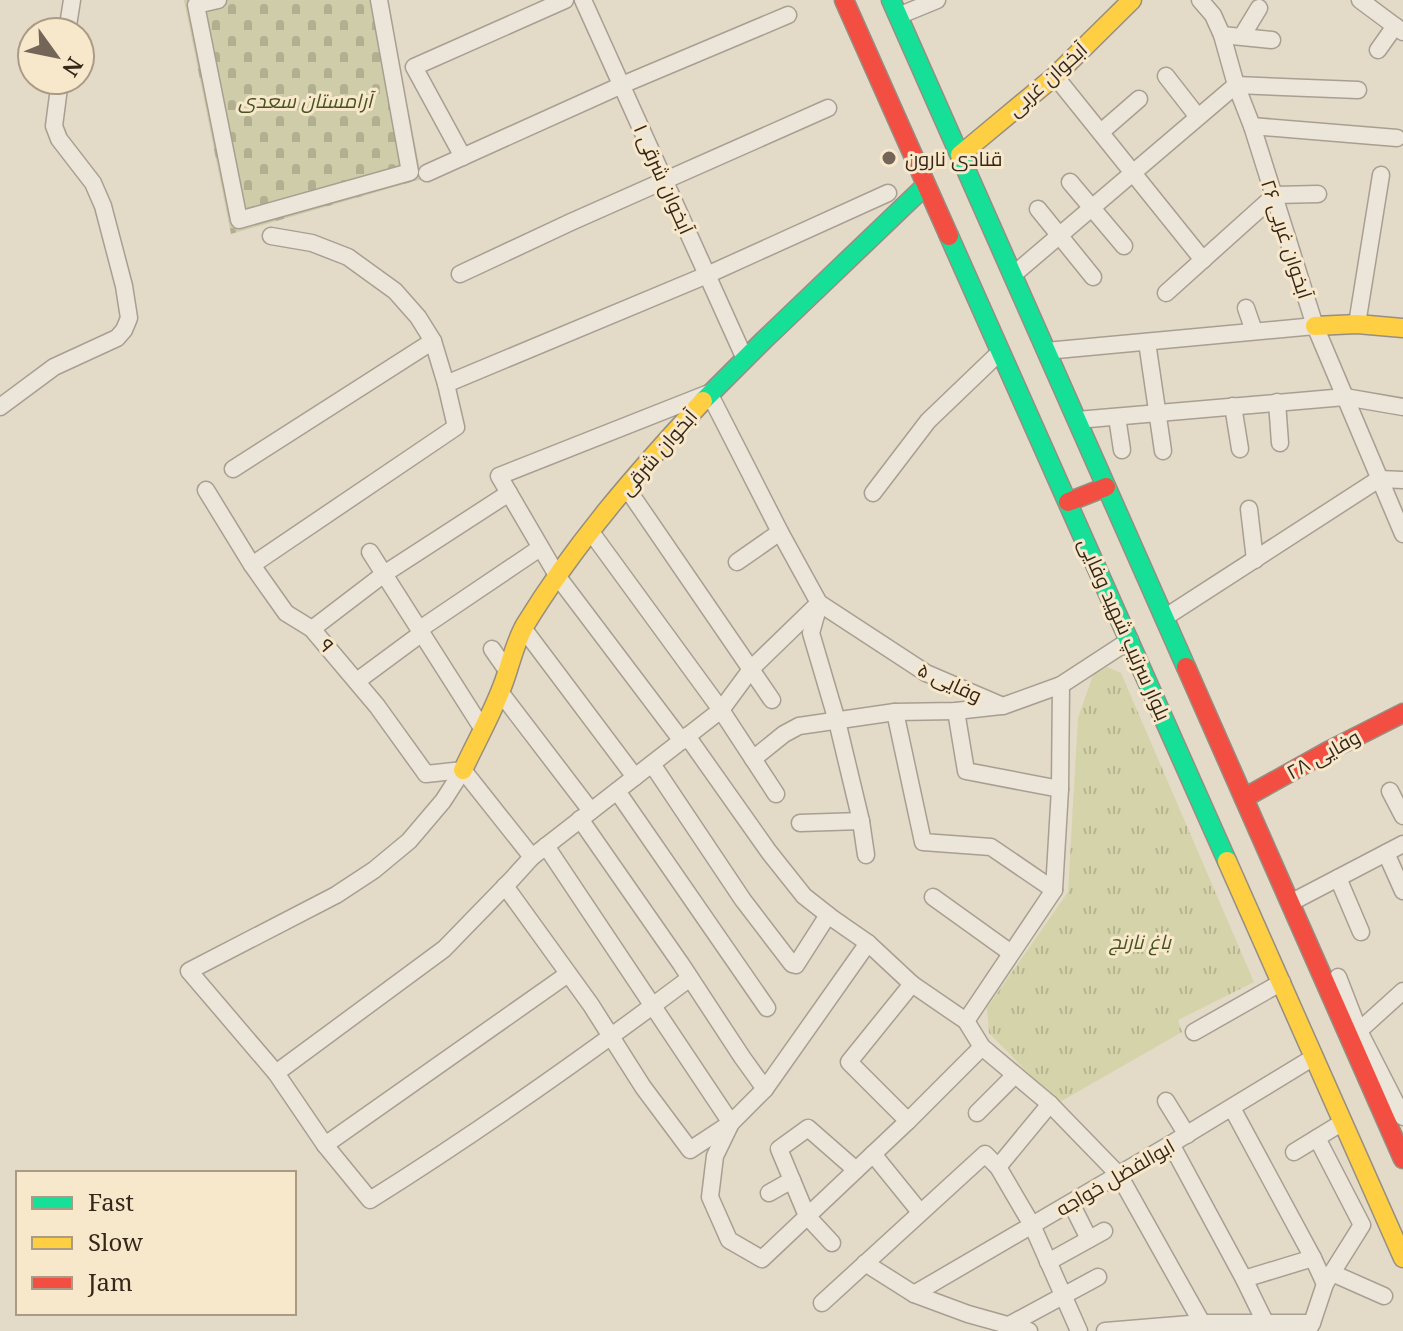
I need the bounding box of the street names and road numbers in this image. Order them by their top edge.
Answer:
street label: آبخوان غربی [1001,35,1093,122]
street label: آبخوان شرقی ۱ [628,120,701,239]
street label: آبخوان غربی ۲۶ [1255,176,1319,303]
street label: آبخوان شرقی [613,403,703,501]
street label: بلوار سرتیپ شهید وفایی [1073,533,1177,725]
street label: ۹ [313,632,341,658]
street label: وفایی ۵ [913,655,987,709]
street label: وفایی ۲۸ [1281,723,1365,785]
street label: ابوالفضل خواجه [1051,1132,1179,1222]

